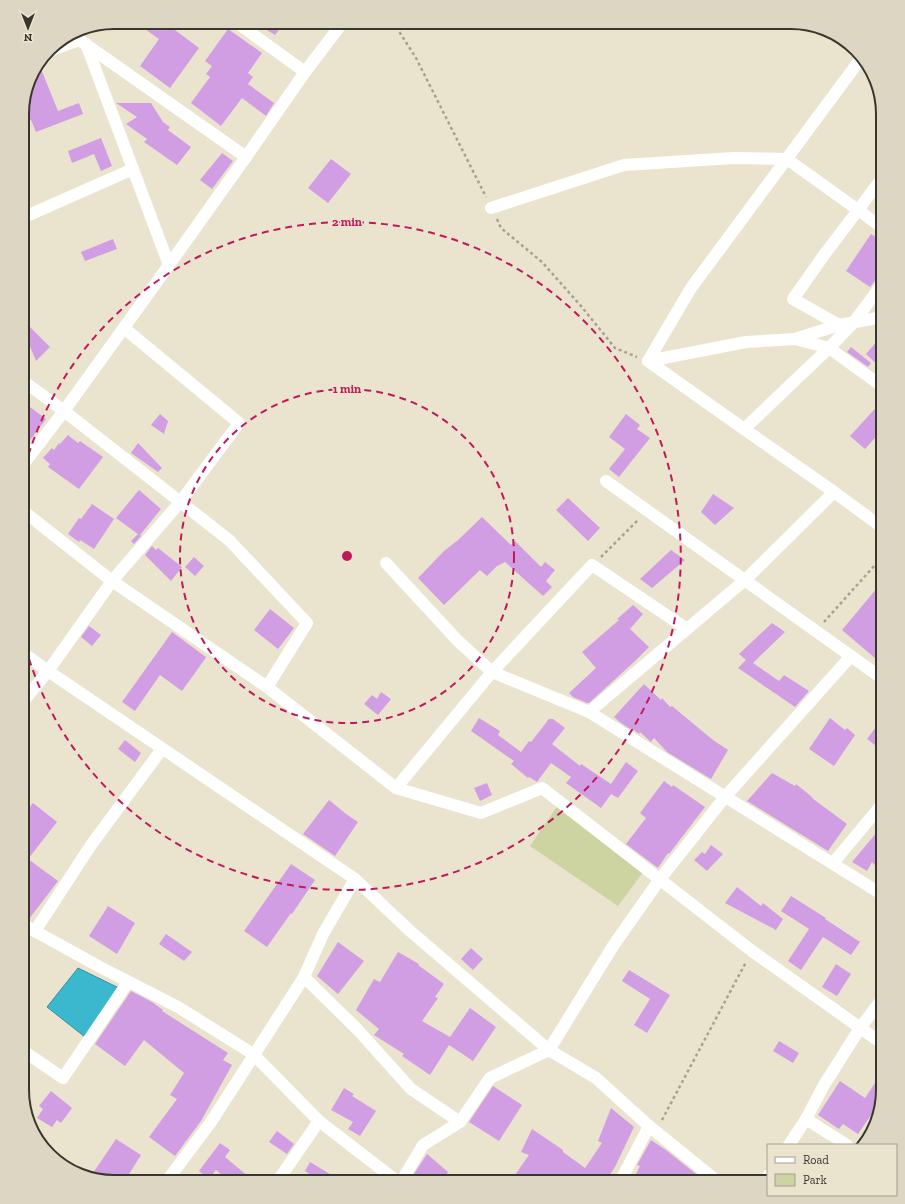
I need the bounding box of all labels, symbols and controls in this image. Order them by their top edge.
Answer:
north arrow [8,8,48,48]
text: N [23,31,32,44]
text: 2 min [332,215,362,229]
text: 1 min [333,382,361,396]
centre of rings [340,549,354,563]
legend [767,1144,897,1196]
text: Road [803,1153,829,1167]
text: Park [803,1173,828,1187]

